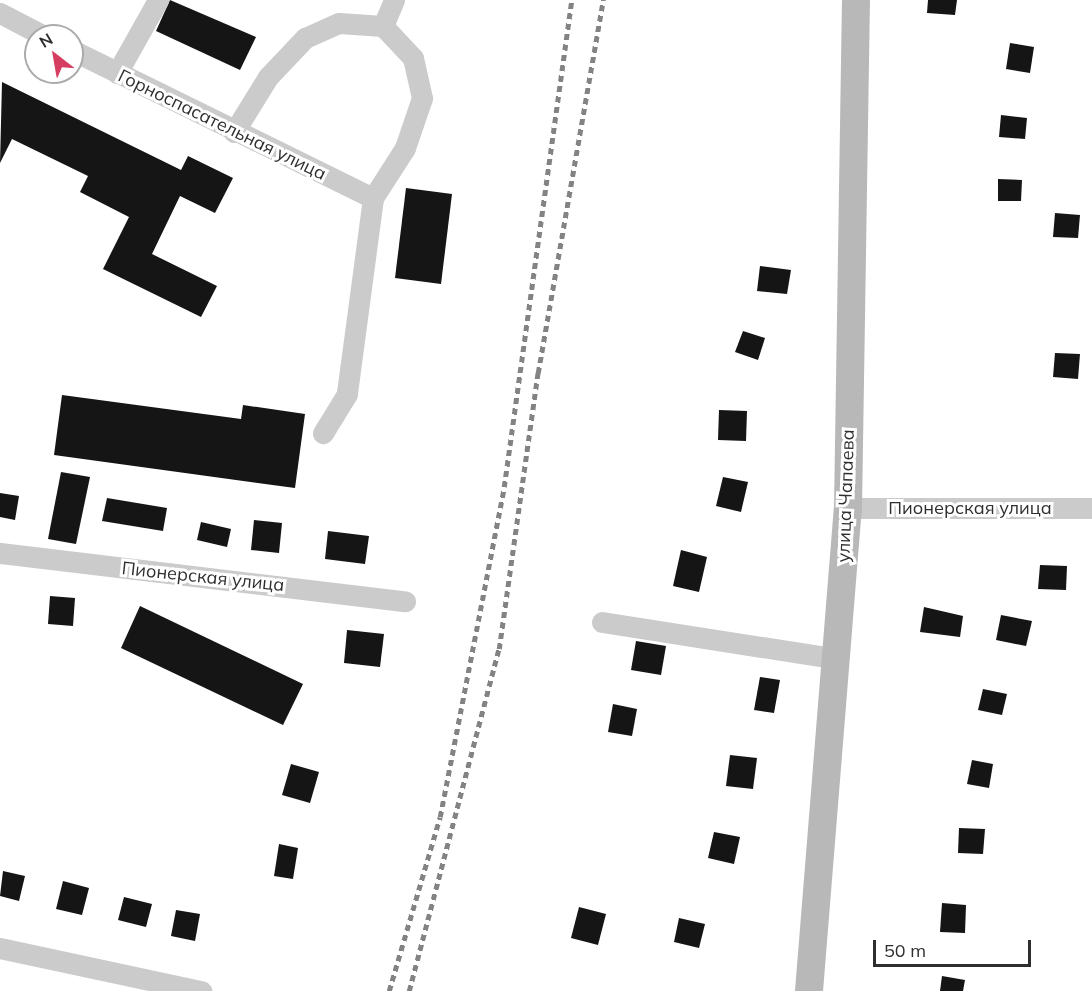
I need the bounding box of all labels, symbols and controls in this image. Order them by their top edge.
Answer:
north arrow [24,24,84,84]
text: N [35,29,56,52]
street label: Горноспасательная улица [114,65,330,185]
street label: улица Чапаева [833,429,859,563]
street label: Пионерская улица [888,497,1052,519]
street label: Пионерская улица [121,558,285,596]
scale bar [876,928,1034,966]
text: 50 m [884,939,926,962]

